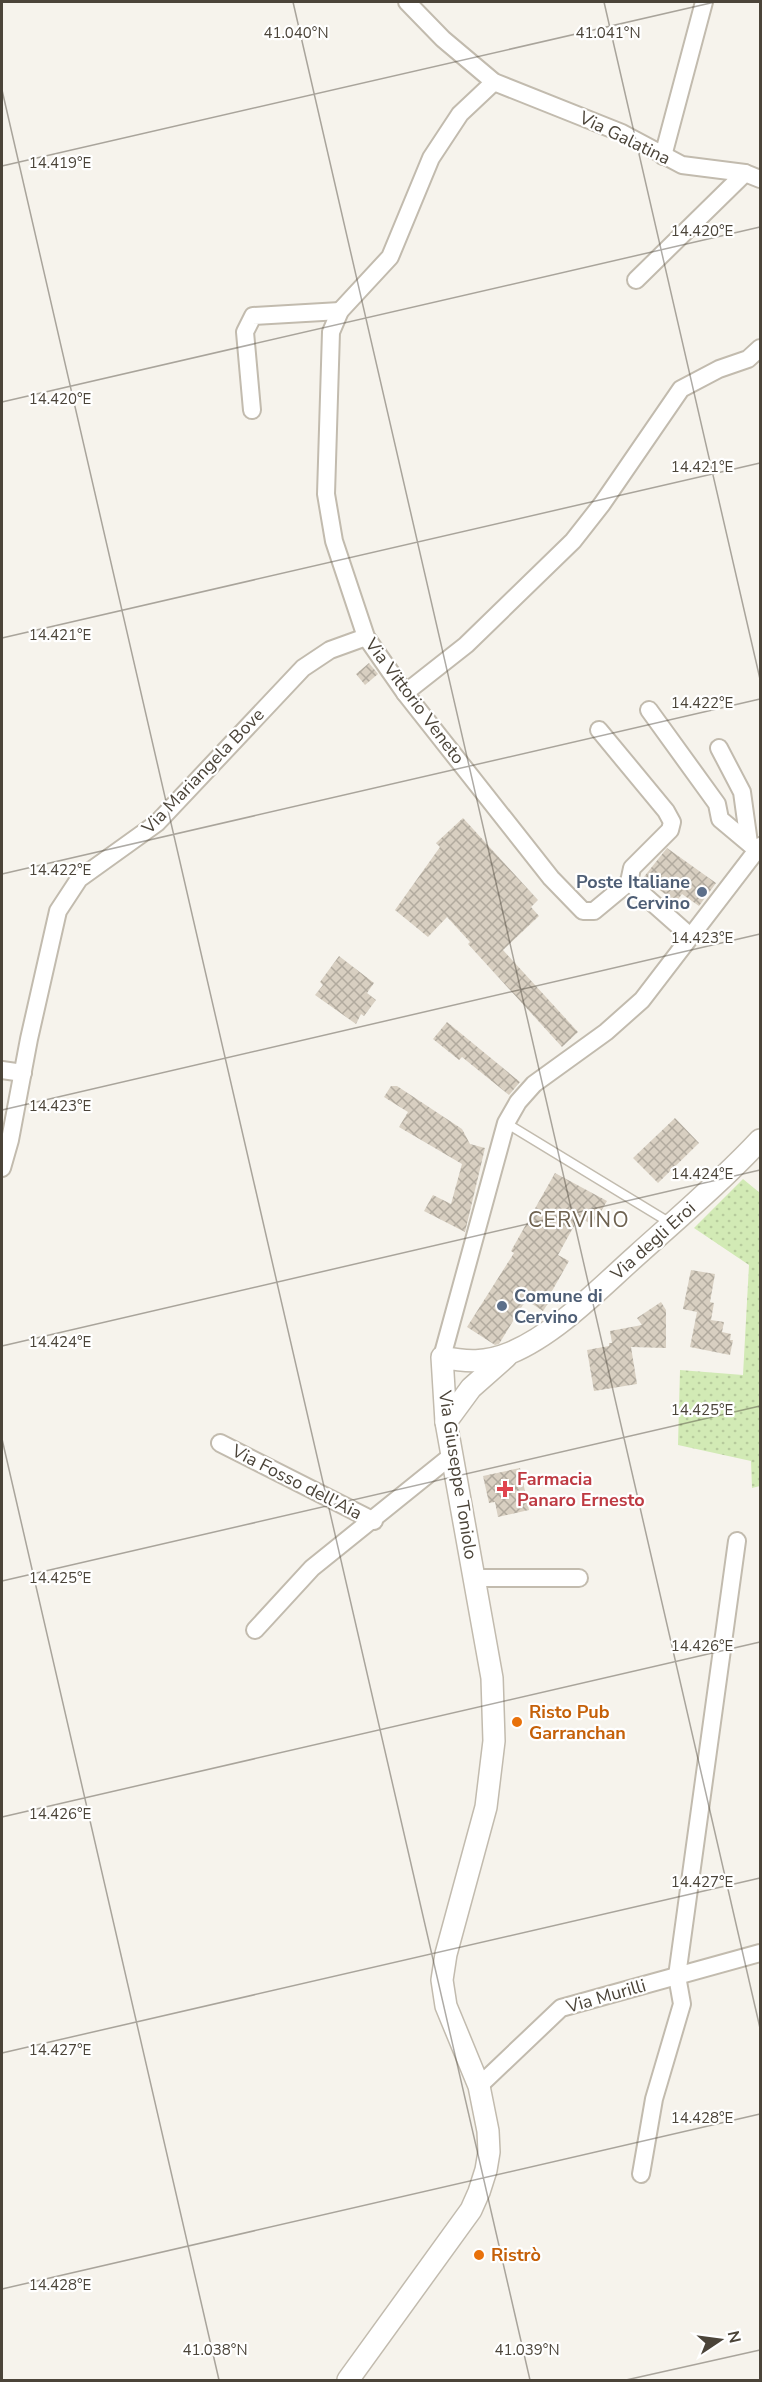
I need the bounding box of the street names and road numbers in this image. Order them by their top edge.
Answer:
street label: Via Galatina [575,105,675,170]
street label: Via Vittorio Veneto [359,632,470,769]
street label: Via Mariangela Bove [136,703,269,840]
street label: Via degli Eroi [605,1196,701,1286]
street label: Via Giuseppe Toniolo [433,1388,483,1561]
street label: Via Fosso dell'Aia [227,1438,366,1525]
street label: Via Murilli [562,1973,649,2019]

